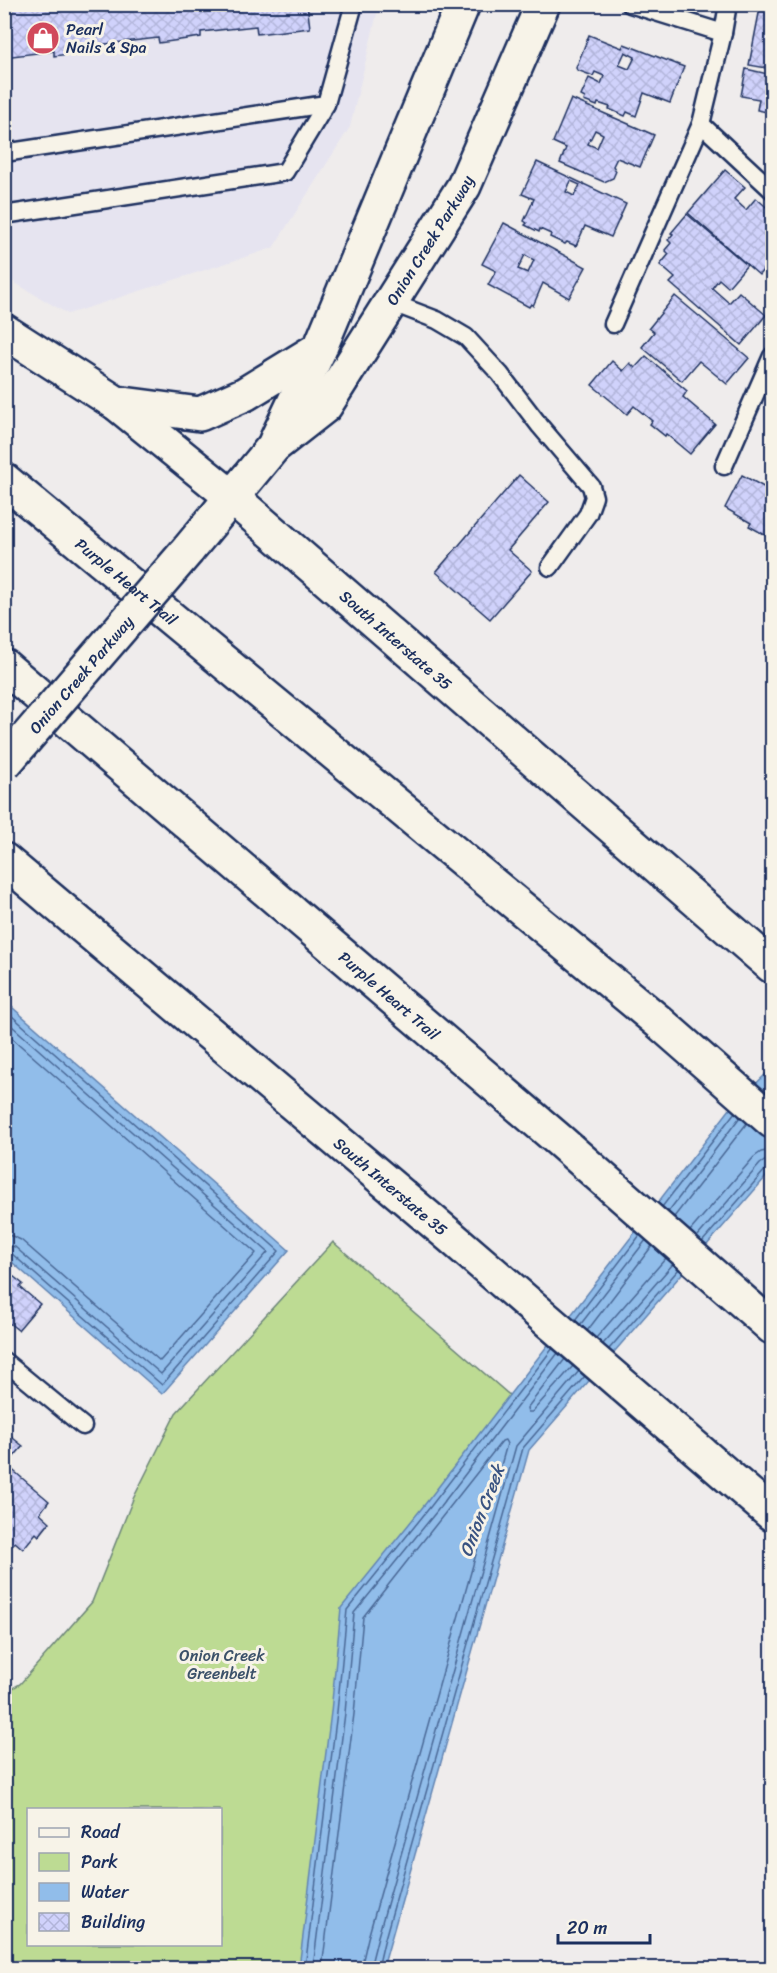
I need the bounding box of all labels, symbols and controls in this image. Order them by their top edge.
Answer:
place label: Pearl Nails & Spa [66,15,146,62]
shop icon: Pearl Nails & Spa [25,20,61,56]
street label: Onion Creek Parkway [378,170,482,311]
street label: Purple Heart Trail [69,530,185,633]
street label: South Interstate 35 [333,582,460,697]
street label: Onion Creek Parkway [21,608,141,741]
street label: Purple Heart Trail [332,943,447,1048]
street label: South Interstate 35 [327,1129,455,1243]
water label: Onion Creek [450,1458,515,1562]
park label: Onion Creek Greenbelt [179,1641,265,1688]
legend [27,1808,222,1946]
text: Road [81,1816,121,1848]
text: Park [81,1846,118,1878]
text: Water [81,1876,130,1908]
text: Building [81,1906,145,1938]
scale bar [558,1907,650,1945]
text: 20 m [567,1912,607,1944]

